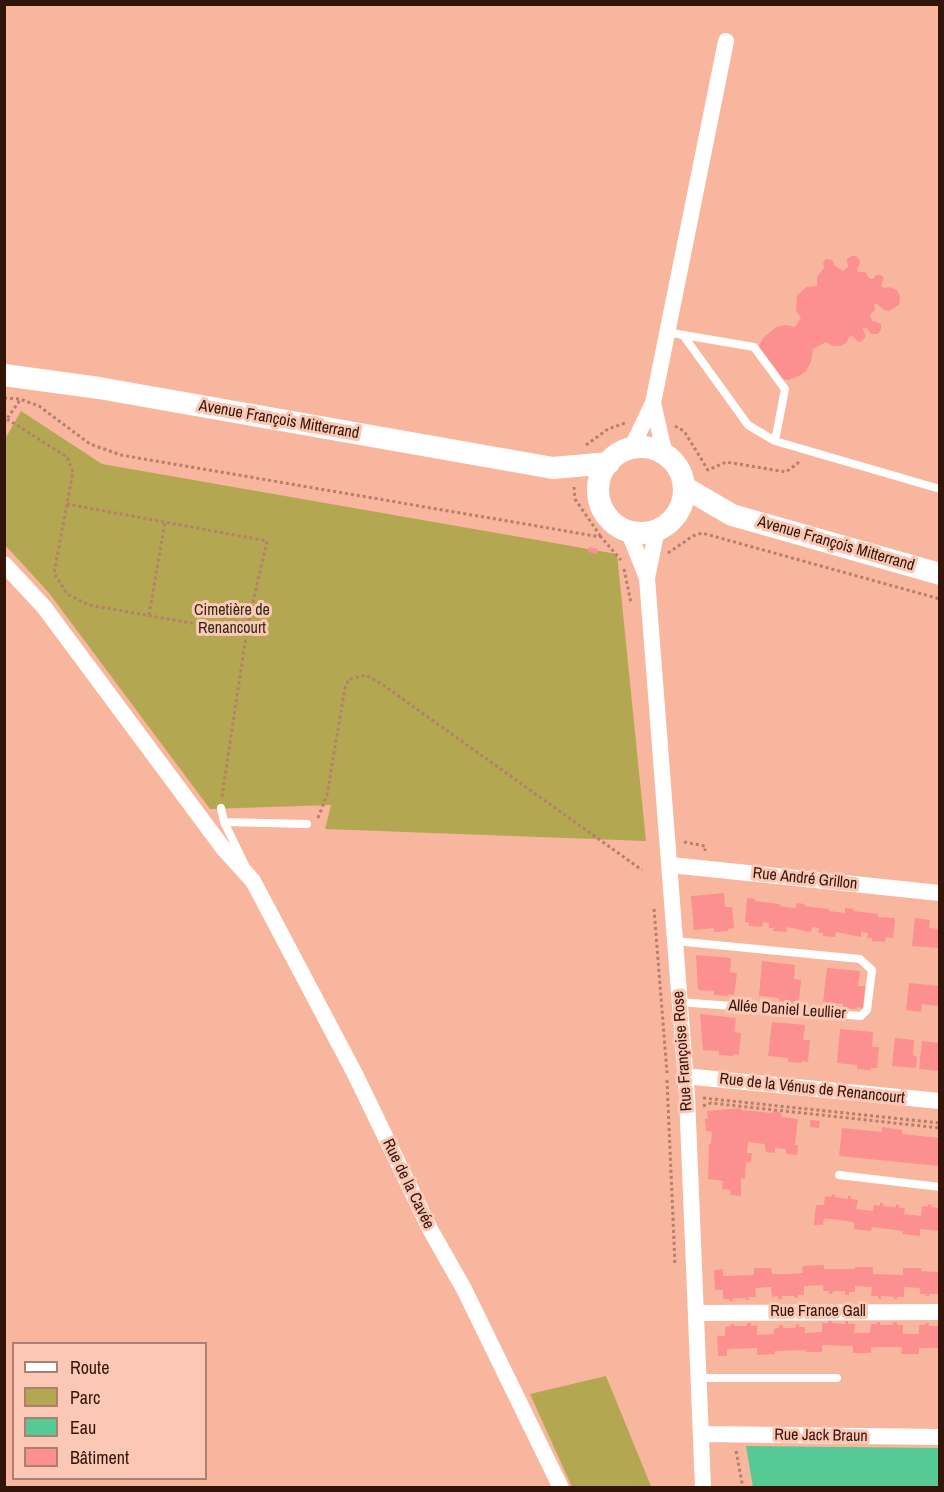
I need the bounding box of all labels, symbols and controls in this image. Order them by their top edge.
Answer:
street label: Avenue François Mitterrand [197,396,361,444]
street label: Avenue François Mitterrand [755,512,917,576]
park label: Cimetière de Renancourt [194,601,270,639]
street label: Rue André Grillon [752,864,858,894]
street label: Rue Françoise Rose [669,990,697,1112]
street label: Allée Daniel Leullier [728,996,846,1024]
street label: Rue de la Vénus de Renancourt [719,1070,905,1108]
street label: Rue de la Cavée [378,1136,438,1232]
street label: Rue France Gall [770,1302,866,1322]
legend [12,1342,207,1480]
text: Route [70,1355,109,1380]
text: Parc [70,1385,100,1410]
text: Eau [70,1415,96,1440]
street label: Rue Jack Braun [774,1426,868,1446]
text: Bâtiment [70,1445,129,1470]

